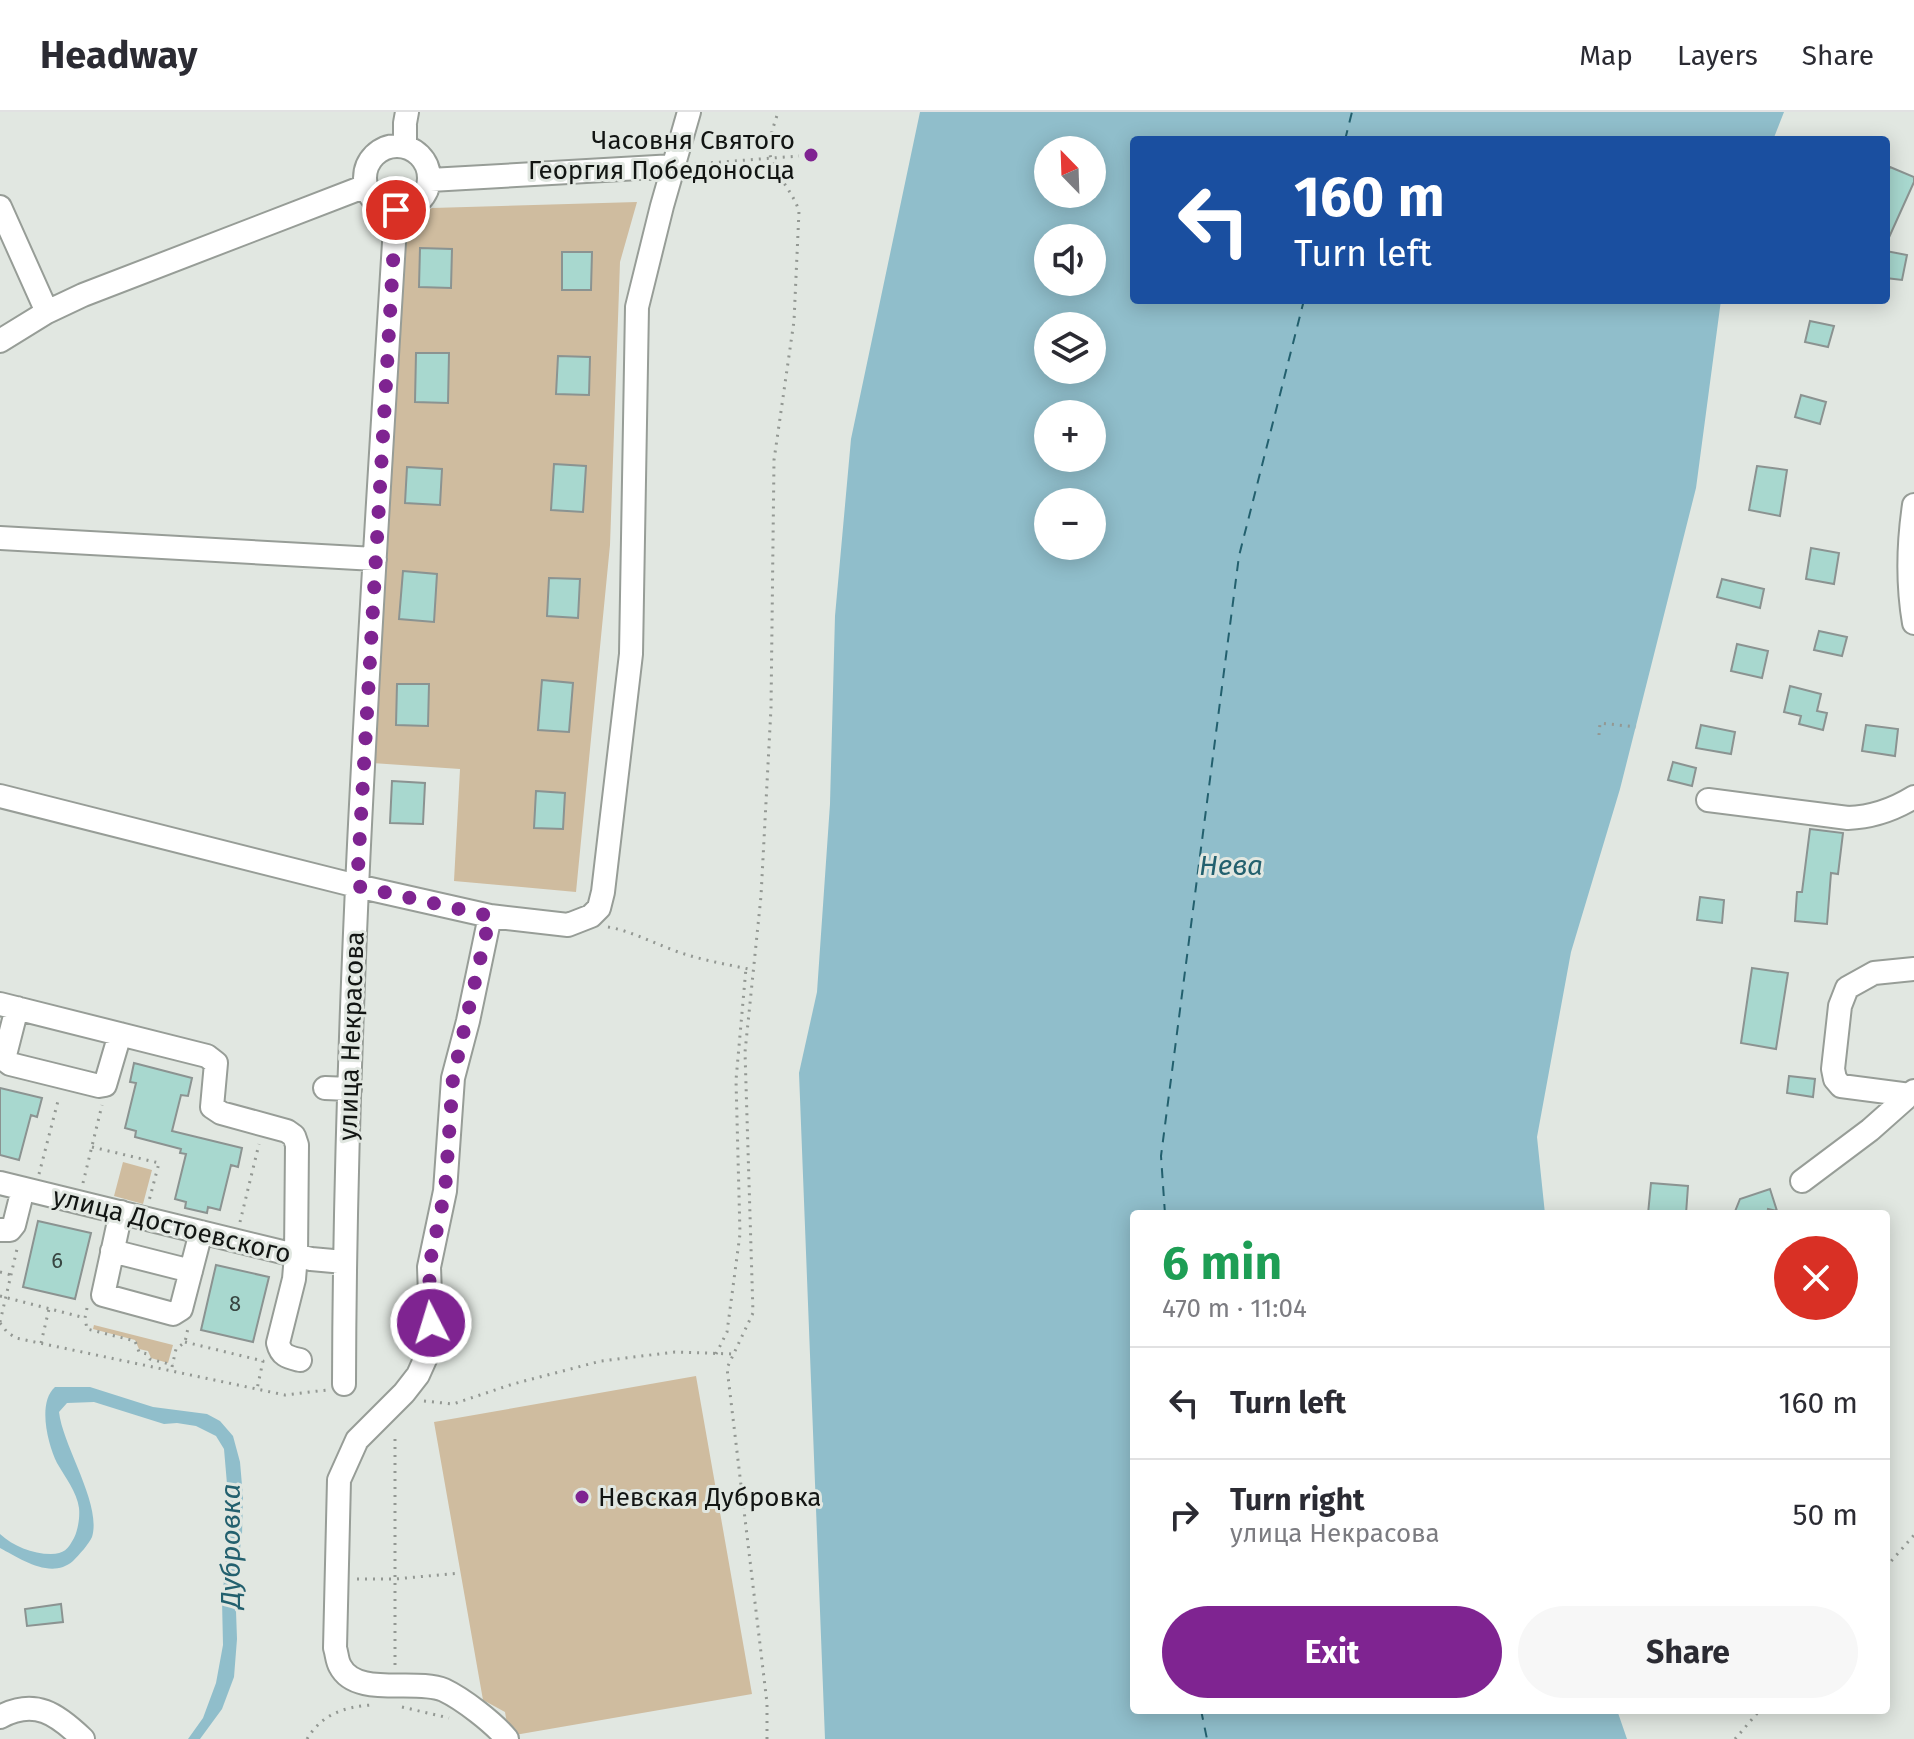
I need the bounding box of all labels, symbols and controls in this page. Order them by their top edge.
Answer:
text: Headway [40,32,197,78]
text: Map [1579,39,1633,72]
text: Layers [1677,39,1758,72]
text: Share [1802,39,1874,72]
place label: Часовня Святого Георгия Победоносца [528,125,795,186]
north arrow [1034,136,1106,208]
map controls [1034,136,1106,560]
marker: Часовня Святого Георгия Победоносца [802,146,820,164]
text: 160 m [1294,164,1445,231]
icon: left [1162,168,1266,272]
pin [362,176,430,244]
icon: arrive [374,188,418,232]
button: sound [1034,224,1106,296]
text: Turn left [1294,232,1432,276]
button: layers [1034,312,1106,384]
button: + [1034,400,1106,472]
button: − [1034,488,1106,560]
water label: Нева [1199,849,1263,882]
street label: улица Некрасова [332,931,371,1141]
street label: улица Достоевского [50,1181,294,1270]
text: 6 min [1162,1234,1282,1292]
button: close [1774,1236,1858,1320]
house number: 6 [51,1247,63,1274]
position arrow [389,1281,473,1365]
house number: 8 [229,1290,241,1317]
text: 470 m · 11:04 [1162,1293,1307,1324]
icon: left [1162,1381,1206,1425]
text: Turn left [1230,1385,1346,1421]
text: 160 m [1779,1385,1858,1421]
place label: Невская Дубровка [598,1482,821,1513]
text: Turn right [1230,1482,1365,1518]
water label: Дубровка [214,1484,247,1610]
marker: Невская Дубровка [573,1488,591,1506]
icon: right [1162,1493,1206,1537]
text: 50 m [1793,1497,1858,1533]
text: улица Некрасова [1230,1518,1440,1549]
button: Exit [1162,1606,1502,1698]
button: Share [1518,1606,1858,1698]

